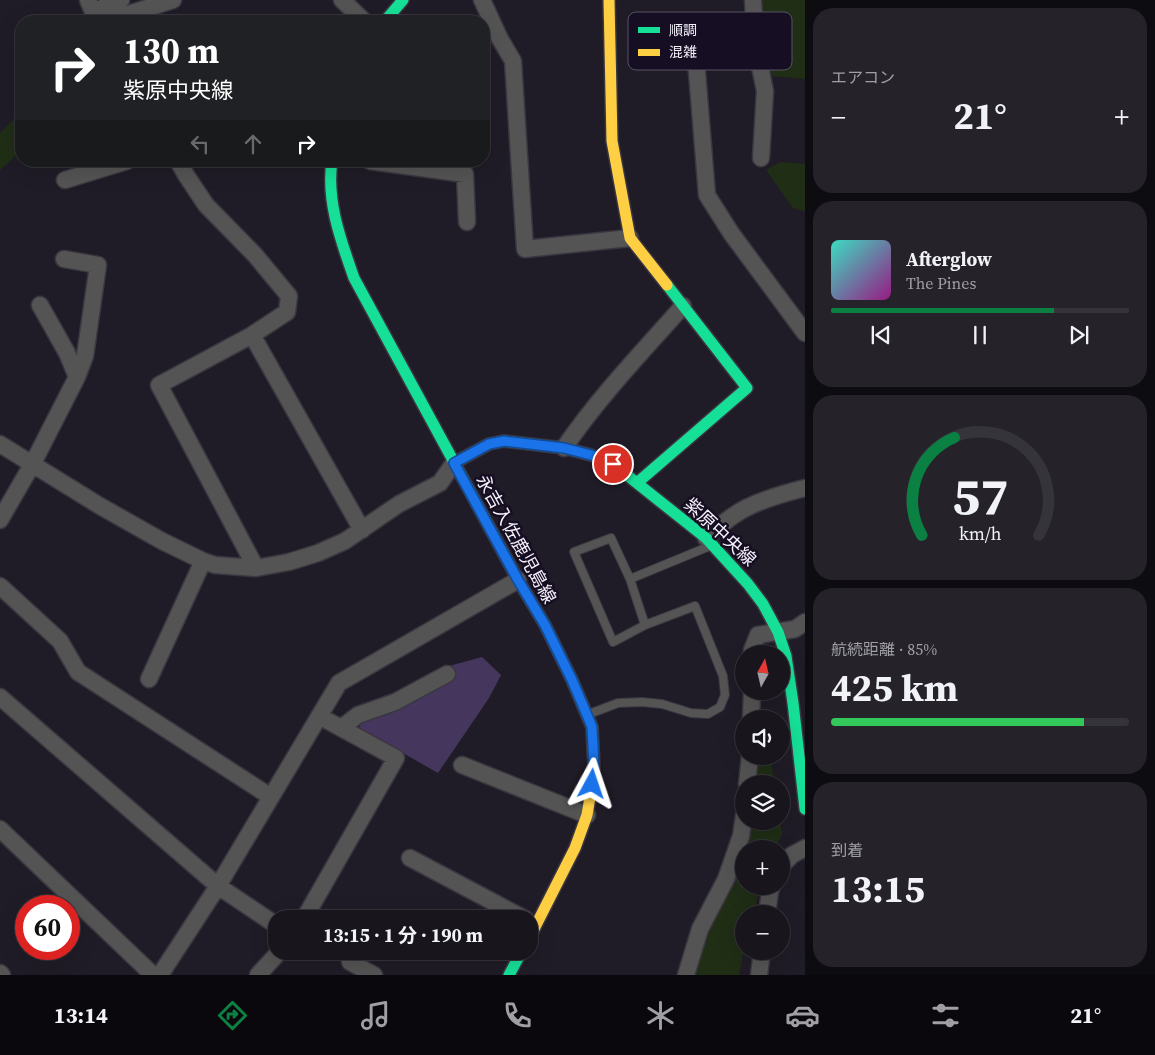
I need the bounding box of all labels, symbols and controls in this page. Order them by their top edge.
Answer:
legend [628,12,792,70]
text: 順調 [669,20,697,40]
text: 130 m [123,27,219,75]
icon: right [40,35,105,100]
text: 混雑 [669,42,697,62]
text: エアコン [831,66,895,88]
text: 紫原中央線 [123,75,233,105]
text: 21° [953,90,1007,142]
text: − [831,98,846,136]
text: + [1114,98,1129,136]
icon: left [186,130,214,158]
icon: ahead [239,130,267,158]
icon: right [292,130,320,158]
text: Afterglow [906,246,992,272]
text: The Pines [906,272,976,294]
icon: previous [867,321,895,349]
icon: pause [966,321,994,349]
icon: next [1065,321,1093,349]
pin [592,443,634,485]
icon: arrive [599,450,627,478]
text: 57 [952,460,1008,531]
street label: 永吉入佐鹿児島線 [471,470,562,608]
street label: 紫原中央線 [679,492,762,571]
text: km/h [959,521,1002,546]
text: 航続距離 · 85% [831,638,937,660]
north arrow [735,645,790,700]
map controls [735,645,790,960]
text: 425 km [831,662,958,714]
button: sound [735,710,790,765]
position arrow [565,757,617,809]
button: layers [735,775,790,830]
text: 到着 [831,839,863,861]
button: + [735,840,790,895]
text: 13:15 [831,863,925,915]
speed limit sign: 60 [15,895,80,960]
button: − [735,905,790,960]
text: 13:15 · 1 分 · 190 m [323,922,483,948]
icon: directions [215,998,250,1033]
icon: music [358,998,393,1033]
icon: phone [500,998,535,1033]
icon: climate [643,998,678,1033]
icon: car [785,998,820,1033]
icon: filters [928,998,963,1033]
text: 13:14 [54,1000,108,1030]
text: 21° [1070,1000,1101,1030]

